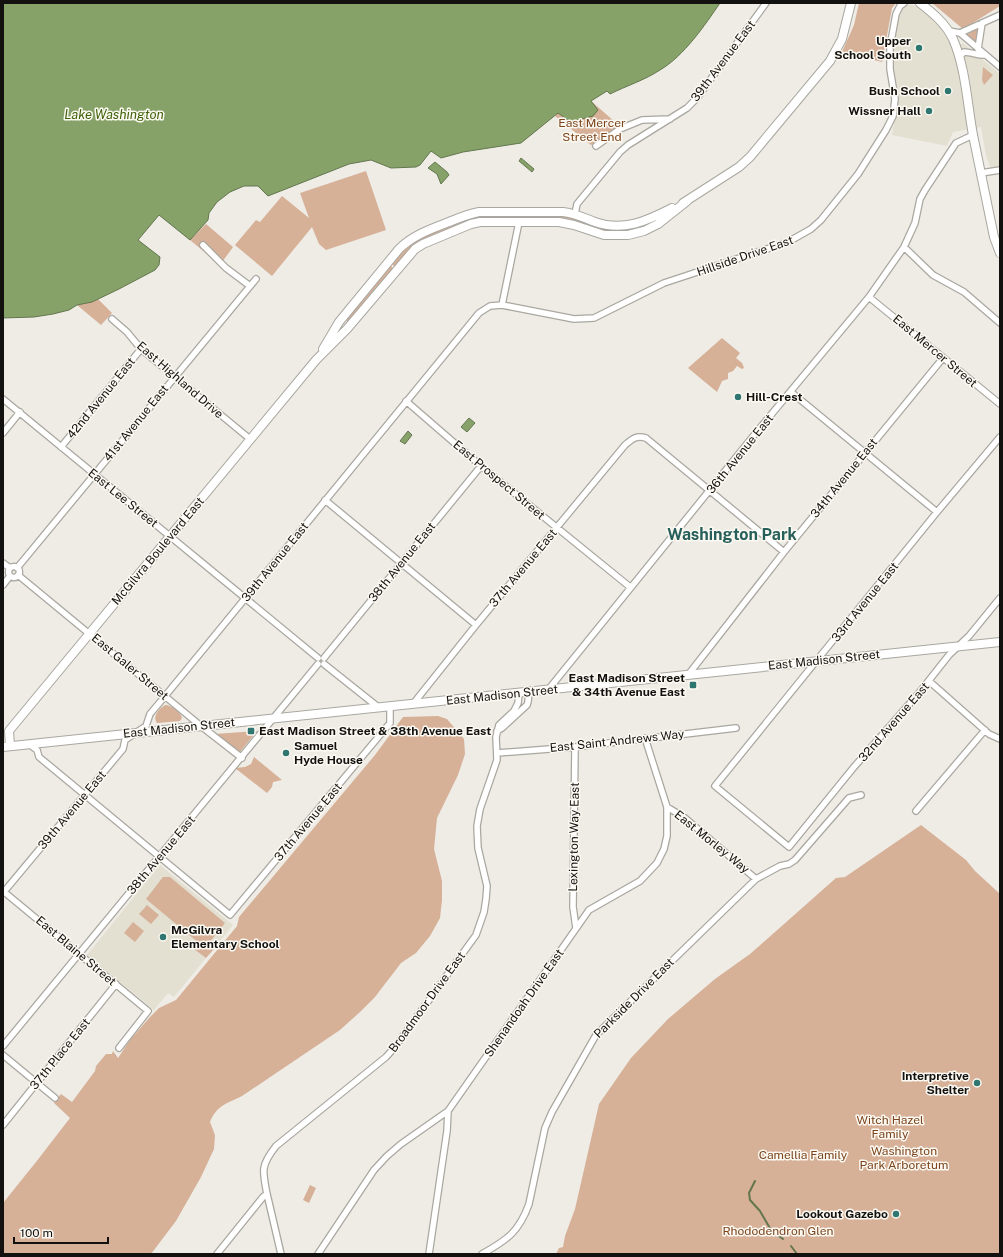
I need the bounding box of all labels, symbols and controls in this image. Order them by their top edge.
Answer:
street label: 39th Avenue East [688,17,758,104]
place label: Upper School South [834,34,911,62]
marker: Upper School South [914,43,924,53]
place label: Bush School [869,84,940,98]
marker: Bush School [943,86,953,96]
place label: Wissner Hall [848,104,921,118]
marker: Wissner Hall [924,106,934,116]
water label: Lake Washington [64,107,164,122]
park label: East Mercer Street End [558,116,626,144]
street label: Hillside Drive East [695,233,795,279]
street label: East Mercer Street [890,312,980,390]
street label: East Highland Drive [134,339,226,421]
street label: 42nd Avenue East [64,354,138,441]
street label: 41st Avenue East [101,382,171,464]
place label: Hill-Crest [746,390,802,404]
marker: Hill-Crest [733,392,743,402]
street label: 36th Avenue East [704,411,776,497]
street label: 34th Avenue East [808,435,881,521]
street label: East Prospect Street [450,438,548,523]
street label: East Lee Street [85,466,161,531]
street label: McGilvra Boulevard East [109,494,207,608]
street label: 39th Avenue East [239,519,312,605]
street label: 38th Avenue East [366,519,439,605]
district label: Washington Park [667,525,797,544]
street label: 37th Avenue East [486,526,560,610]
street label: 33rd Avenue East [829,559,902,645]
street label: East Galer Street [89,631,171,703]
street label: East Madison Street [767,647,881,673]
place label: East Madison Street & 34th Avenue East [569,671,685,699]
street label: 32nd Avenue East [856,679,932,764]
marker: East Madison Street & 34th Avenue East [688,680,698,690]
street label: East Madison Street [445,682,559,708]
street label: East Madison Street [122,715,236,741]
place label: East Madison Street & 38th Avenue East [259,724,491,738]
marker: East Madison Street & 38th Avenue East [246,726,256,736]
street label: East Saint Andrews Way [549,727,685,755]
place label: Samuel Hyde House [294,739,363,767]
marker: Samuel Hyde House [281,748,291,758]
street label: 39th Avenue East [35,768,109,852]
street label: 37th Avenue East [271,780,345,864]
street label: Lexington Way East [566,782,582,892]
street label: East Morley Way [672,808,753,877]
street label: 38th Avenue East [124,813,198,897]
street label: East Blaine Street [33,913,119,989]
place label: McGilvra Elementary School [171,923,280,951]
marker: McGilvra Elementary School [158,932,168,942]
street label: Shenandoah Drive East [481,946,567,1060]
street label: Broadmoor Drive East [386,949,468,1055]
street label: Parkside Drive East [591,955,677,1041]
street label: 37th Place East [27,1015,93,1092]
place label: Interpretive Shelter [902,1069,969,1097]
marker: Interpretive Shelter [972,1078,982,1088]
park label: Witch Hazel Family [856,1113,924,1141]
park label: Washington Park Arboretum [860,1144,948,1172]
park label: Camellia Family [759,1148,848,1162]
place label: Lookout Gazebo [796,1207,888,1221]
marker: Lookout Gazebo [891,1209,901,1219]
scale bar [14,1219,108,1245]
park label: Rhododendron Glen [723,1224,834,1238]
text: 100 m [20,1226,53,1240]

